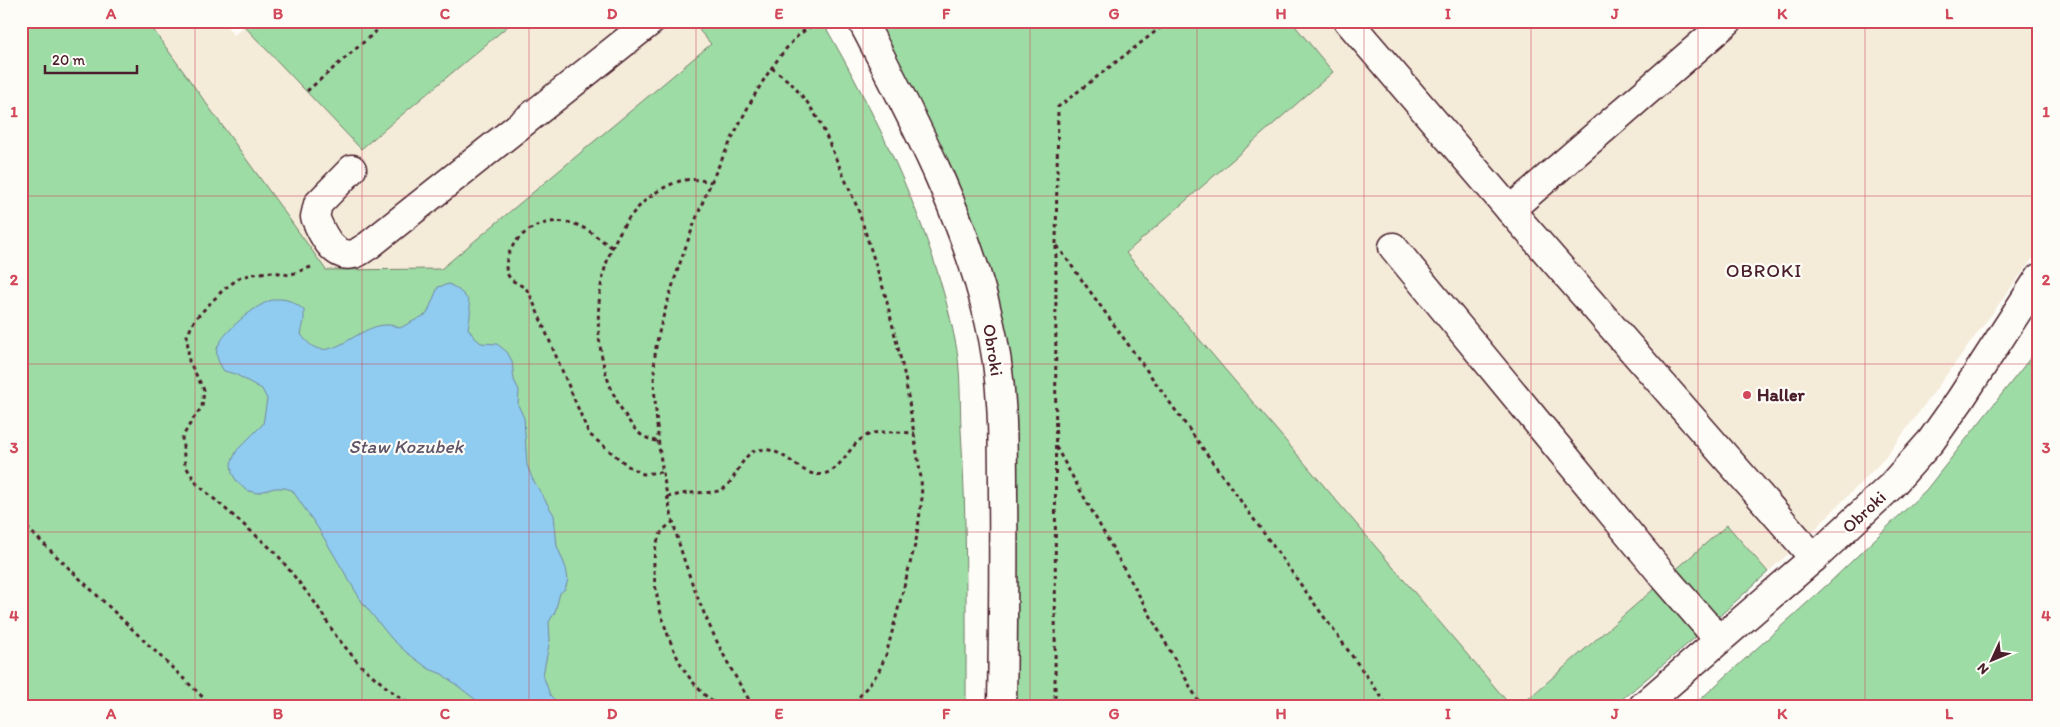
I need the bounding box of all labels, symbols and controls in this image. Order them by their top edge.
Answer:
text: A [105,4,117,23]
text: B [273,4,284,23]
text: C [440,4,451,23]
text: D [607,4,618,23]
text: E [775,4,784,23]
text: F [942,4,951,23]
text: G [1108,4,1120,23]
text: H [1275,4,1287,23]
text: I [1445,4,1451,23]
text: J [1610,4,1619,23]
text: K [1777,4,1788,23]
text: L [1945,4,1954,23]
scale bar [45,42,138,74]
text: 20 m [52,51,86,69]
text: 1 [10,102,18,121]
text: 1 [2042,102,2050,121]
district label: OBROKI [1726,259,1802,282]
text: 2 [10,270,19,289]
text: 2 [2042,270,2051,289]
street label: Obroki [978,322,1008,378]
place label: Haller [1757,384,1806,406]
marker: Haller [1741,389,1753,401]
water label: Staw Kozubek [349,435,465,458]
text: 3 [10,438,19,457]
text: 3 [2042,438,2051,457]
street label: Obroki [1837,486,1891,538]
text: 4 [9,606,19,625]
text: 4 [2041,606,2051,625]
north arrow [1968,634,2018,684]
text: N [1974,659,1992,678]
text: A [105,704,117,723]
text: B [273,704,284,723]
text: C [440,704,451,723]
text: D [607,704,618,723]
text: E [775,704,784,723]
text: F [942,704,951,723]
text: G [1108,704,1120,723]
text: H [1275,704,1287,723]
text: I [1445,704,1451,723]
text: J [1610,704,1619,723]
text: K [1777,704,1788,723]
text: L [1945,704,1954,723]

